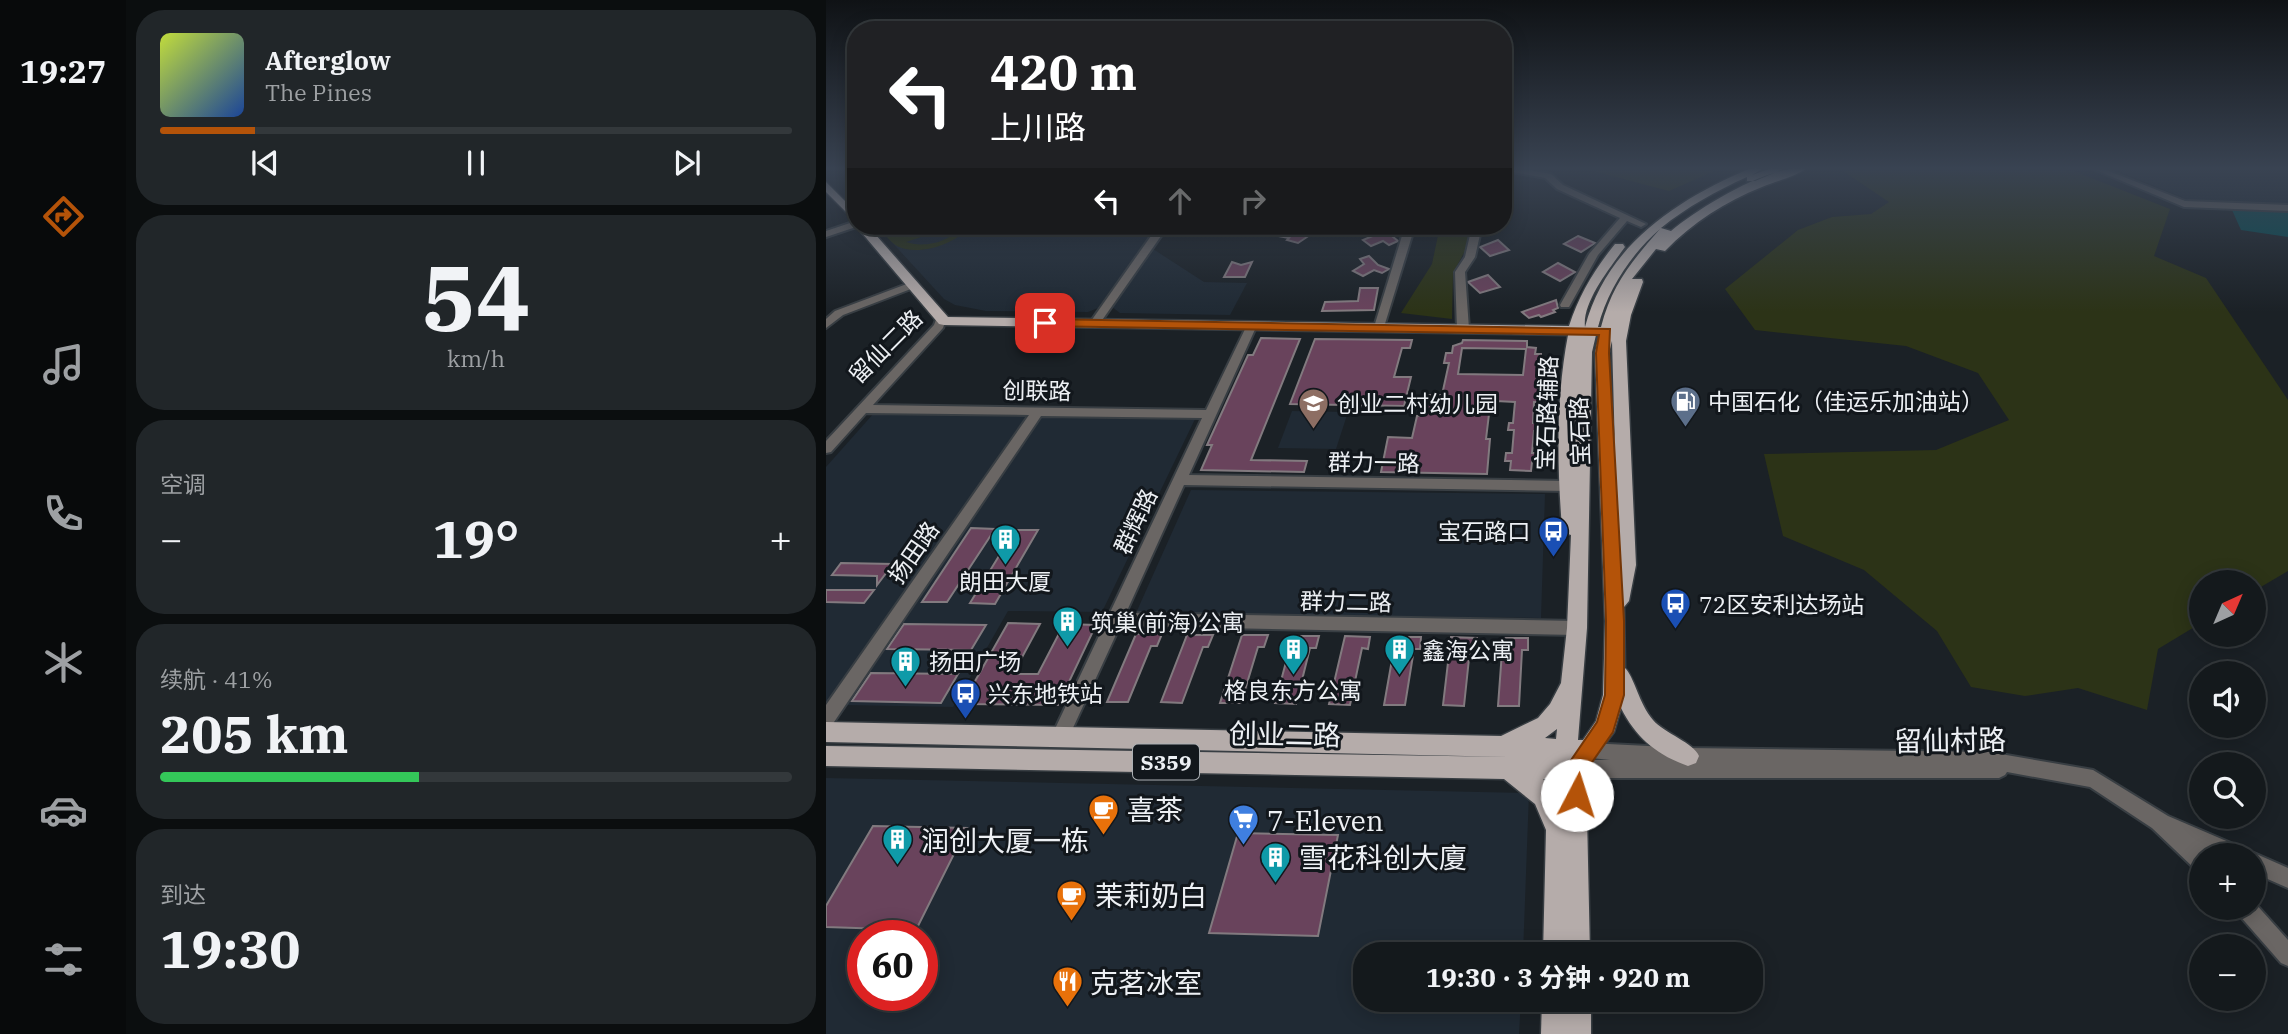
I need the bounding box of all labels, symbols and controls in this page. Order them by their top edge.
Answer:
text: 420 m [990,40,1137,103]
text: Afterglow [265,43,391,77]
icon: left [875,49,966,140]
text: 19:27 [20,50,106,92]
text: The Pines [265,77,372,107]
text: 上川路 [990,106,1086,148]
icon: previous [246,144,284,182]
icon: pause [457,144,495,182]
icon: next [668,144,706,182]
icon: left [1088,182,1126,220]
icon: ahead [1161,182,1199,220]
icon: right [1234,182,1272,220]
icon: directions [39,192,88,241]
text: 54 [421,238,531,356]
pin [1015,293,1075,353]
street label: 留仙二路 [842,303,928,389]
icon: arrive [1026,304,1064,342]
icon: music [39,340,88,389]
text: km/h [447,343,505,373]
street label: 宝石路辅路 [1529,355,1563,471]
street label: 创联路 [1002,374,1072,406]
fuel station icon: 中国石化（佳运乐加油站） [1668,384,1702,428]
school or university icon: 创业二村幼儿园 [1297,386,1331,430]
place label: 中国石化（佳运乐加油站） [1708,386,1984,416]
place label: 创业二村幼儿园 [1337,388,1498,418]
street label: 宝石路 [1563,396,1595,466]
street label: 群力一路 [1328,446,1420,478]
text: 空调 [160,469,206,499]
street label: 群辉路 [1107,483,1163,559]
icon: phone [39,489,88,538]
text: 19° [433,505,519,572]
text: − [160,514,183,563]
text: + [769,514,792,563]
bus stop icon: 宝石路口 [1536,514,1570,558]
street label: 扬田路 [881,515,945,589]
place label: 宝石路口 [1438,516,1530,546]
building icon: 朗田大厦 [988,523,1022,567]
place label: 朗田大厦 [959,566,1051,596]
north arrow [2189,570,2266,648]
map controls [2189,570,2266,1011]
street label: 群力二路 [1300,585,1392,617]
bus stop icon: 72区安利达场站 [1659,587,1693,631]
place label: 72区安利达场站 [1699,589,1865,619]
building icon: 筑巢(前海)公寓 [1051,605,1085,649]
place label: 筑巢(前海)公寓 [1091,607,1244,637]
building icon: 格良东方公寓 [1276,632,1310,676]
building icon: 鑫海公寓 [1382,633,1416,677]
place label: 鑫海公寓 [1422,635,1514,665]
icon: climate [39,638,88,687]
building icon: 扬田广场 [889,644,923,688]
place label: 扬田广场 [929,646,1021,676]
button: sound [2189,661,2266,738]
text: 续航 · 41% [160,664,273,694]
place label: 格良东方公寓 [1224,675,1362,705]
bus stop icon: 兴东地铁站 [948,676,982,720]
place label: 兴东地铁站 [988,678,1103,708]
text: 205 km [160,700,349,767]
street label: 创业二路 [1229,715,1341,753]
street label: 留仙村路 [1894,721,2006,759]
road number: S359 [1133,744,1199,780]
button: search [2189,752,2266,829]
position arrow [1540,758,1614,832]
icon: car [39,786,88,835]
place label: 喜茶 [1127,791,1183,828]
cafe icon: 喜茶 [1087,792,1121,836]
place label: 7-Eleven [1267,802,1384,839]
supermarket icon: 7-Eleven [1227,803,1261,847]
place label: 润创大厦一栋 [921,822,1089,859]
building icon: 润创大厦一栋 [881,823,915,867]
place label: 雪花科创大廈 [1299,839,1467,876]
building icon: 雪花科创大廈 [1259,840,1293,884]
button: + [2189,843,2266,920]
place label: 茉莉奶白 [1095,877,1207,914]
cafe icon: 茉莉奶白 [1055,878,1089,922]
text: 到达 [160,879,206,909]
text: 19:30 [160,915,301,982]
speed limit sign: 60 [847,920,938,1011]
button: − [2189,934,2266,1011]
icon: filters [39,935,88,984]
text: 19:30 · 3 分钟 · 920 m [1426,960,1690,994]
place label: 克茗冰室 [1090,964,1202,1001]
restaurant icon: 克茗冰室 [1050,965,1084,1009]

